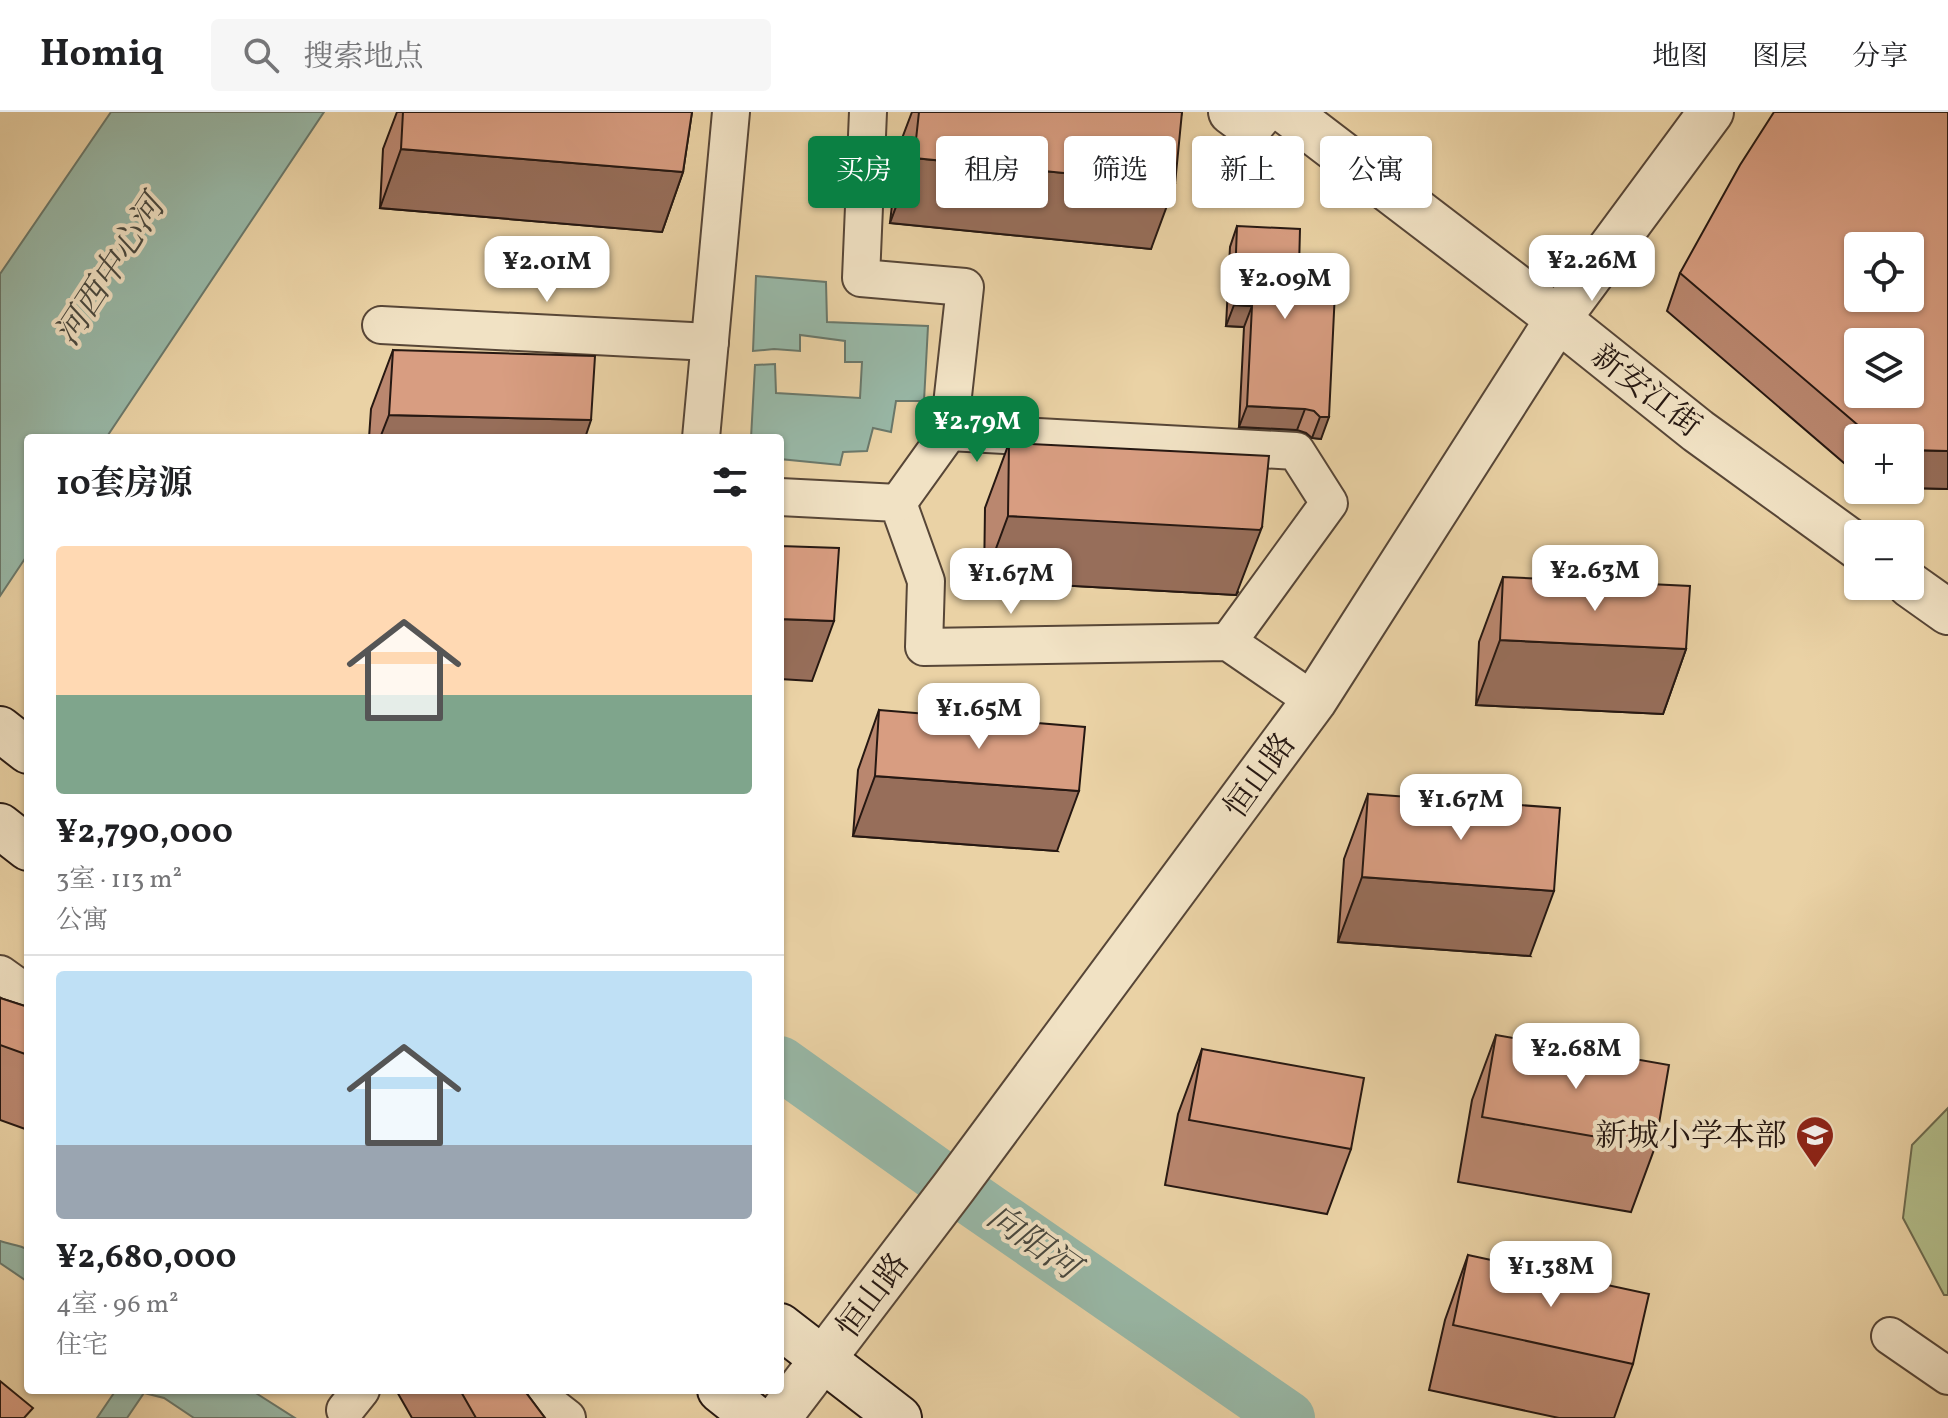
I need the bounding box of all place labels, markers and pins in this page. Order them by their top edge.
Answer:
pin: ¥2.26M [1527,235,1657,303]
pin: ¥2.01M [482,236,612,304]
pin: ¥2.09M [1220,253,1350,321]
pin: ¥2.79M [912,396,1042,464]
pin: ¥2.63M [1530,545,1660,613]
pin: ¥1.67M [946,548,1076,616]
pin: ¥1.65M [914,683,1044,751]
pin: ¥1.67M [1396,774,1526,842]
pin: ¥2.68M [1511,1023,1641,1091]
school or university icon: 新城小学本部 [1794,1114,1836,1169]
place label: 新城小学本部 [1595,1116,1787,1160]
pin: ¥1.38M [1486,1241,1616,1309]

